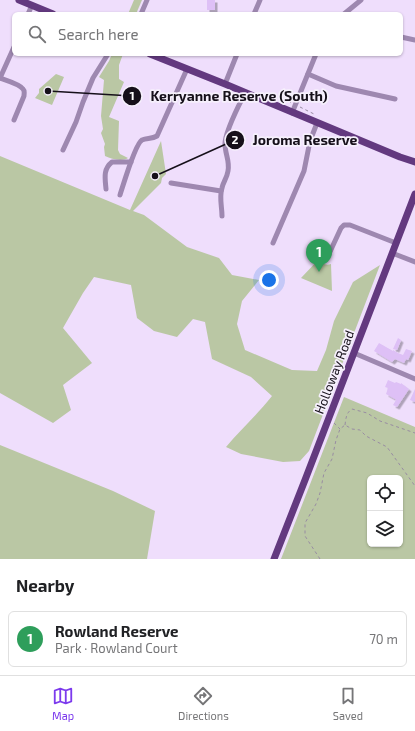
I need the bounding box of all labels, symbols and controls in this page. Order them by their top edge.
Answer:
search box [12,12,403,56]
icon: search [26,23,48,45]
text: Search here [58,25,139,43]
callout: Kerryanne Reserve (South) [122,83,336,109]
text: Kerryanne Reserve (South) [150,87,328,104]
text: 1 [129,88,135,102]
callout: Joroma Reserve [225,127,366,153]
text: Joroma Reserve [253,131,358,148]
text: 2 [232,132,239,146]
pin: 1 [306,239,332,272]
your location [259,270,279,290]
street label: Holloway Road [311,328,357,416]
map controls [367,475,403,547]
button: locate [367,475,403,511]
button: layers [367,511,403,547]
text: Nearby [16,575,74,595]
text: Rowland Reserve [55,622,179,640]
text: 1 [27,631,33,647]
text: 70 m [369,631,398,647]
text: Park · Rowland Court [55,640,178,656]
tab: Map [52,685,74,722]
tab: Directions [178,685,229,722]
tab: Saved [333,685,363,722]

